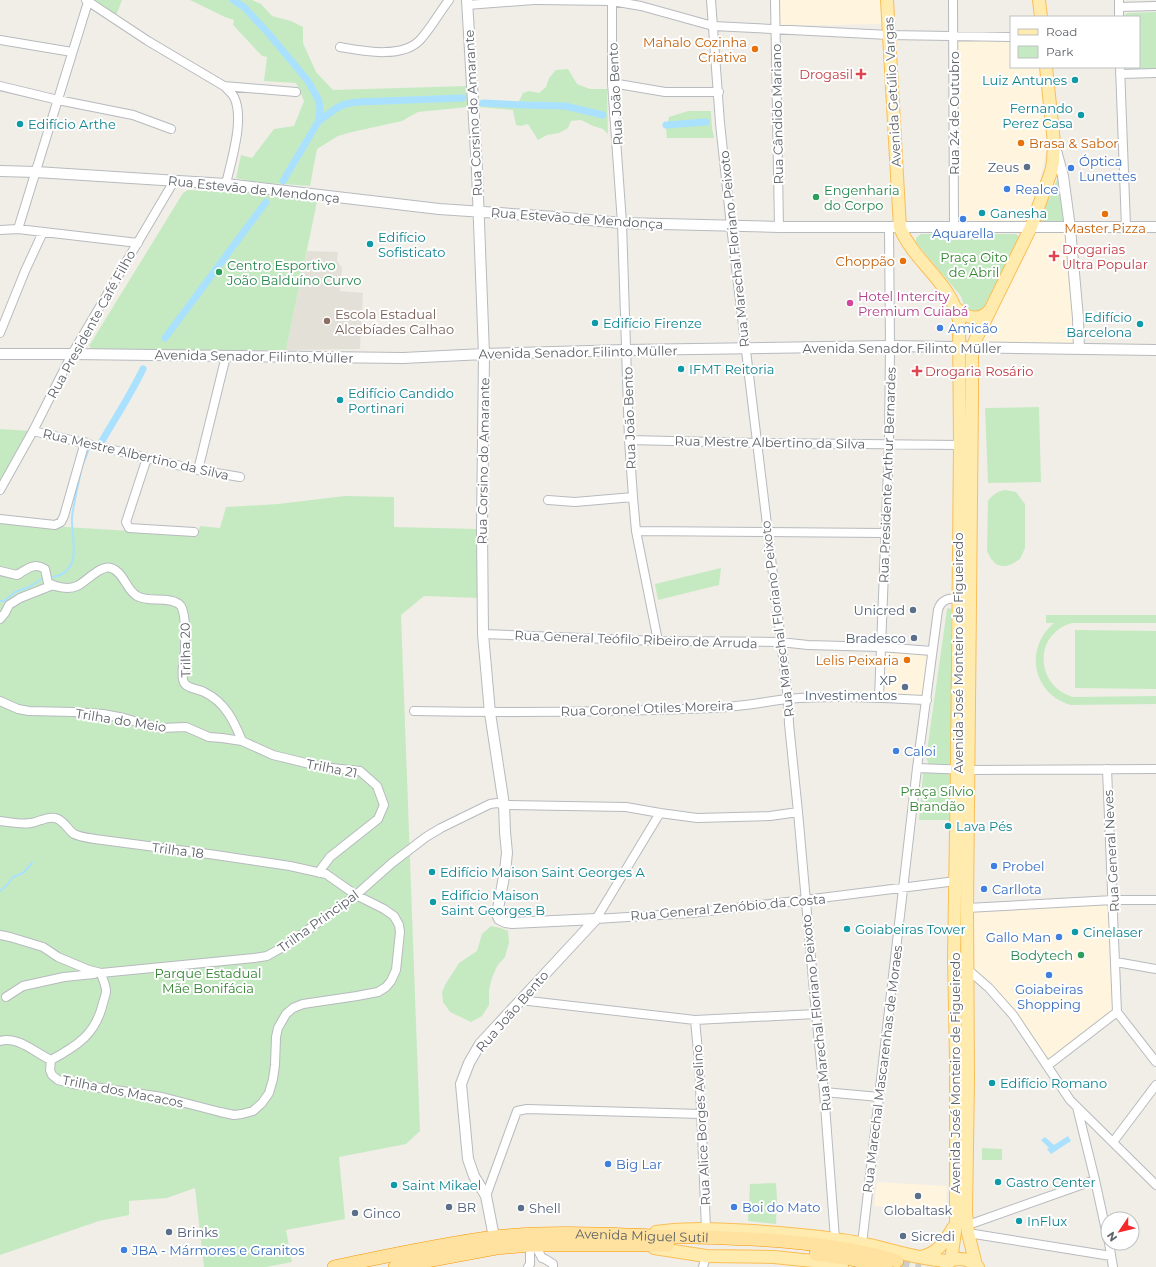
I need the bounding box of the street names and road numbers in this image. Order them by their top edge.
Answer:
street label: Avenida Getúlio Vargas [880,17,904,167]
street label: Rua Corsino do Amarante [461,29,485,197]
street label: Rua João Bento [604,42,626,146]
street label: Rua Cândido Mariano [768,43,786,185]
street label: Rua 24 de Outubro [946,51,962,175]
street label: Rua Marechal Floriano Peixoto [716,150,752,348]
street label: Rua Estevão de Mendonça [167,172,341,206]
street label: Rua Estevão de Mendonça [490,204,664,232]
street label: Rua Presidente Café Filho [43,247,139,401]
street label: Avenida Senador Filinto Müller [802,340,1002,356]
street label: Avenida Senador Filinto Müller [478,342,678,362]
street label: Avenida Senador Filinto Müller [154,346,354,366]
street label: Rua João Bento [619,366,639,470]
street label: Rua Presidente Arthur Bernardes [875,367,899,583]
street label: Rua Corsino do Amarante [474,377,492,545]
street label: Rua Mestre Albertino da Silva [41,425,231,483]
street label: Rua Mestre Albertino da Silva [674,432,866,452]
street label: Rua Marechal Floriano Peixoto [757,520,797,718]
street label: Avenida José Monteiro de Figueiredo [950,532,966,774]
street label: Trilha 20 [177,622,193,678]
street label: Rua General Teófilo Ribeiro de Arruda [514,627,758,651]
street label: Rua Coronel Otiles Moreira [560,697,734,719]
street label: Trilha do Meio [75,705,167,735]
street label: Trilha 21 [305,755,359,781]
street label: Rua General Neves [1100,789,1122,913]
street label: Trilha 18 [151,839,205,861]
street label: Trilha Principal [274,886,362,956]
street label: Rua General Zenóbio da Costa [630,890,826,924]
street label: Rua Marechal Floriano Peixoto [798,914,834,1112]
street label: Rua Marechal Mascarenhas de Moraes [859,944,905,1194]
street label: Avenida José Monteiro de Figueiredo [947,952,963,1194]
street label: Rua João Bento [472,967,552,1055]
street label: Rua Alice Borges Avelino [689,1044,713,1206]
street label: Trilha dos Macacos [61,1071,185,1111]
street label: Avenida Miguel Sutil [575,1225,709,1245]

